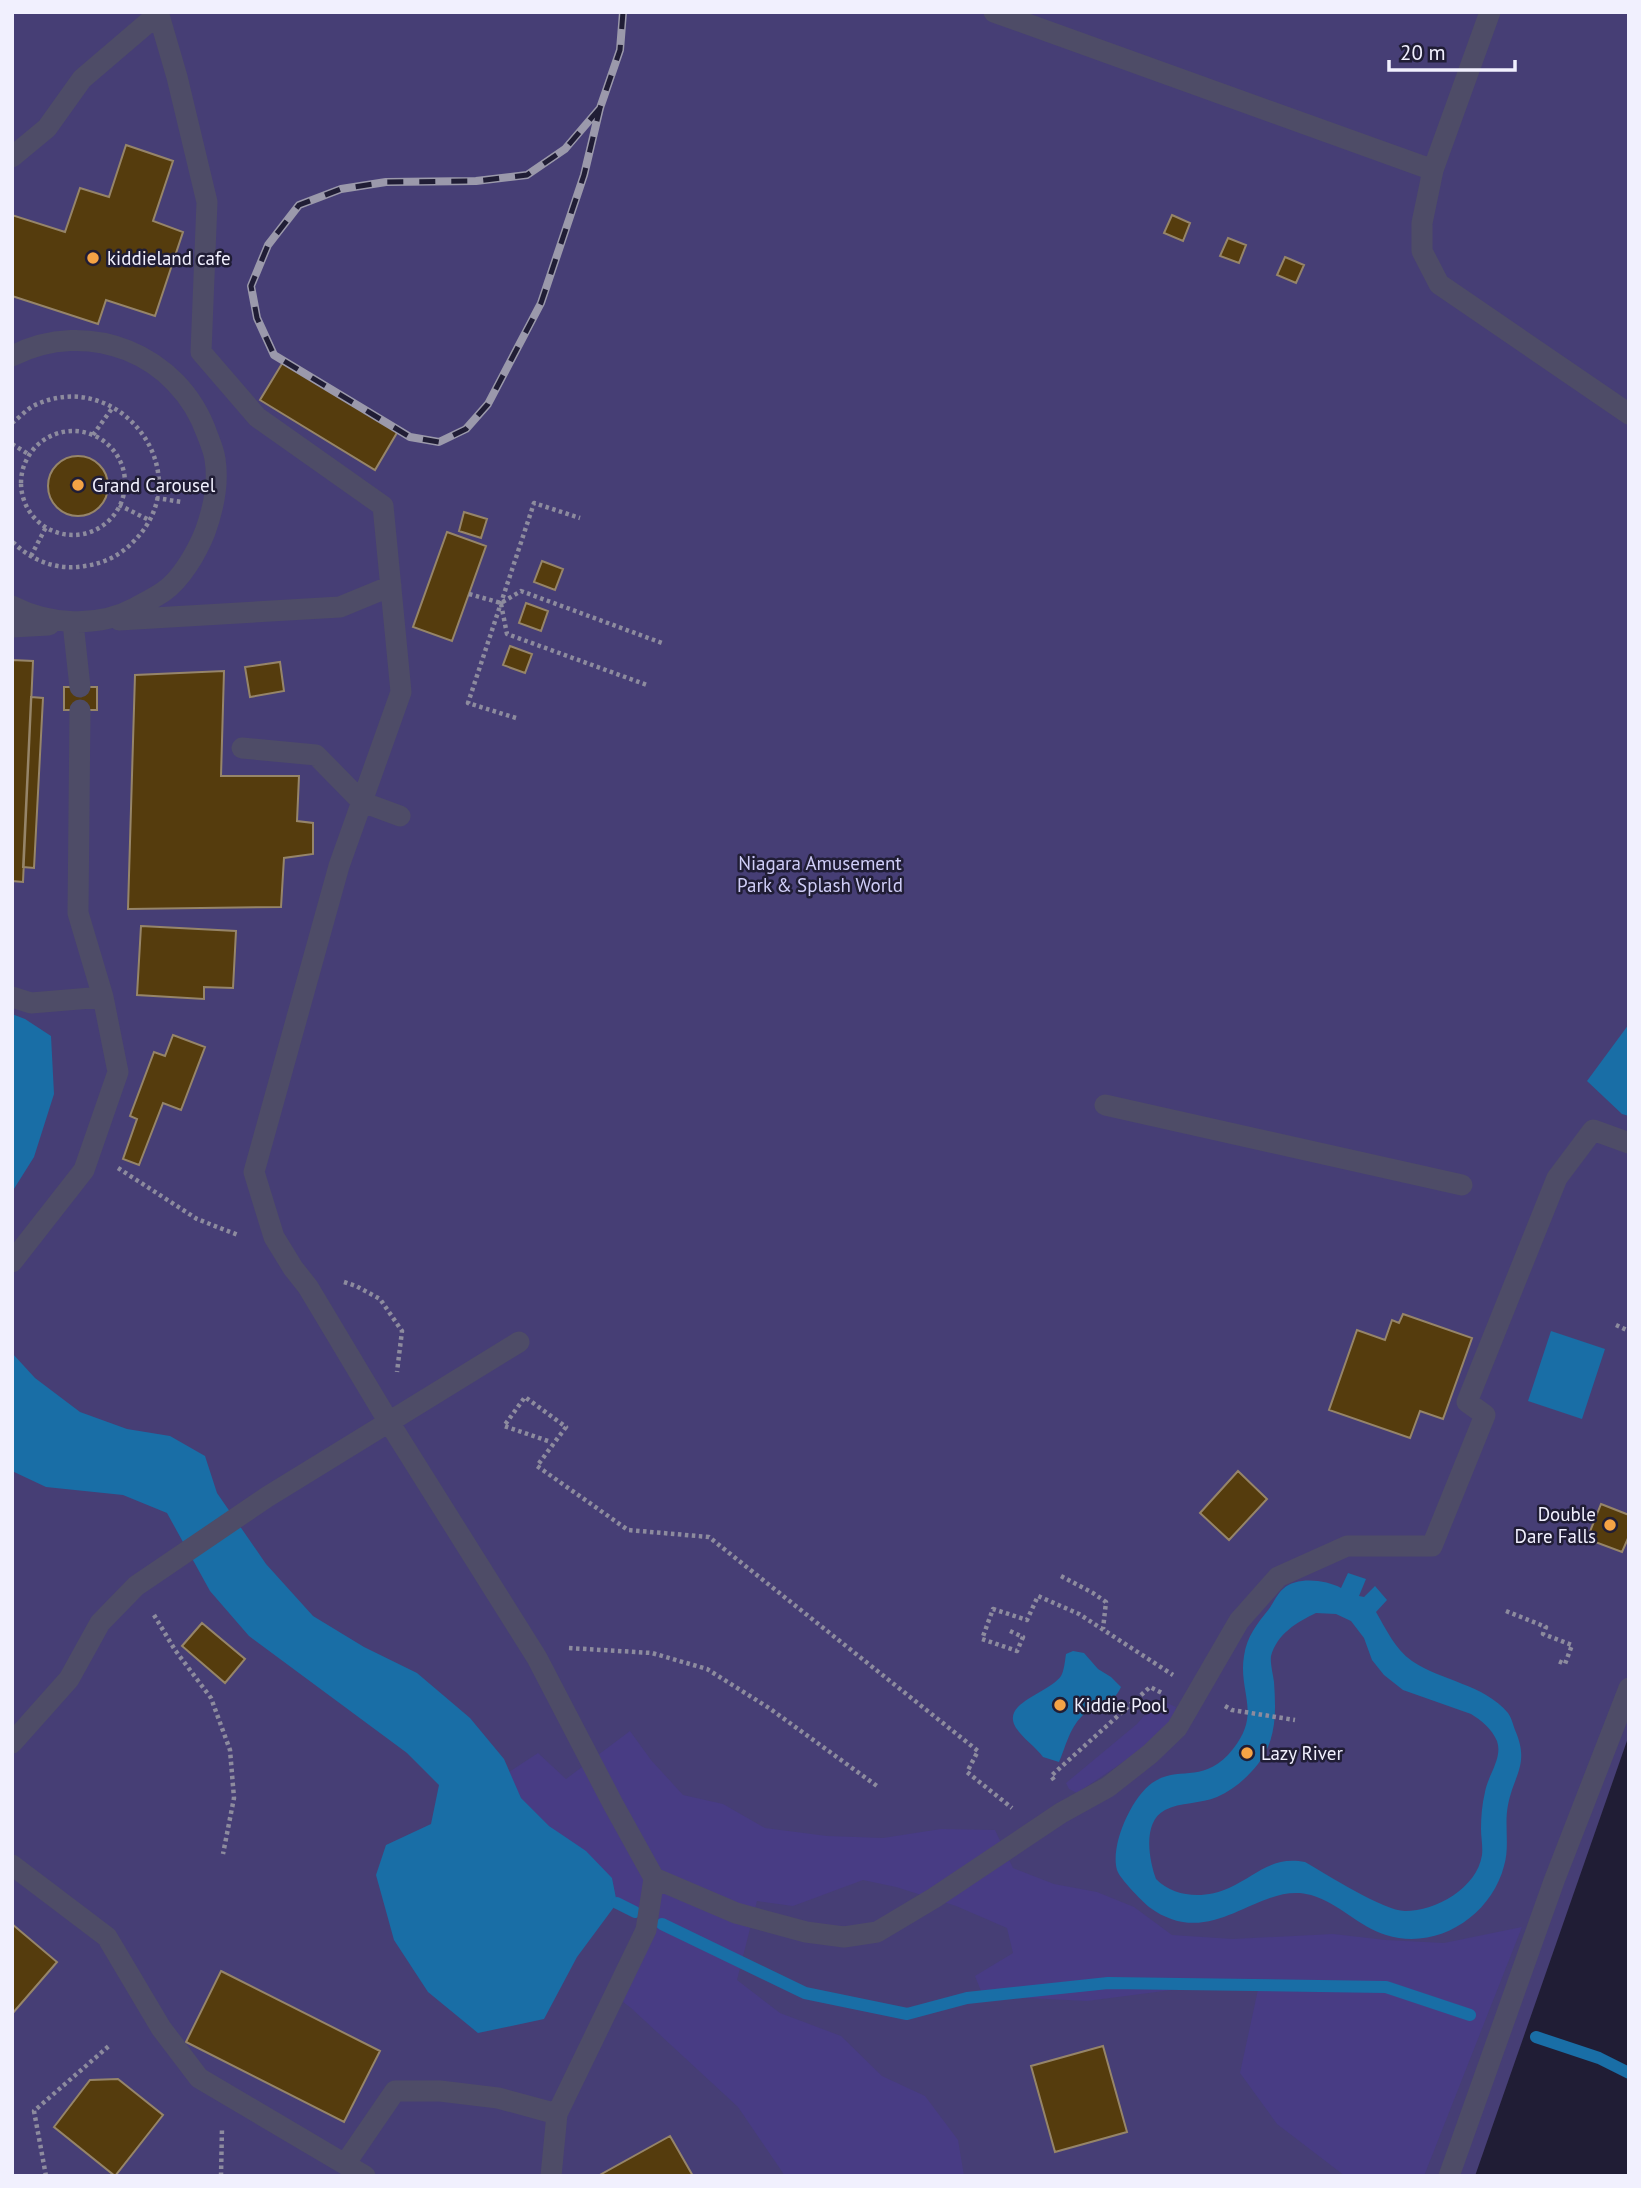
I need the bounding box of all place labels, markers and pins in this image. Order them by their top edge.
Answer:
place label: kiddieland cafe [107,246,231,270]
marker: kiddieland cafe [85,250,101,266]
place label: Grand Carousel [92,473,216,497]
marker: Grand Carousel [70,477,86,493]
place label: Double Dare Falls [1515,1502,1596,1548]
marker: Double Dare Falls [1602,1517,1618,1533]
place label: Kiddie Pool [1074,1693,1167,1717]
marker: Kiddie Pool [1052,1697,1068,1713]
place label: Lazy River [1261,1741,1343,1765]
marker: Lazy River [1239,1745,1255,1761]

